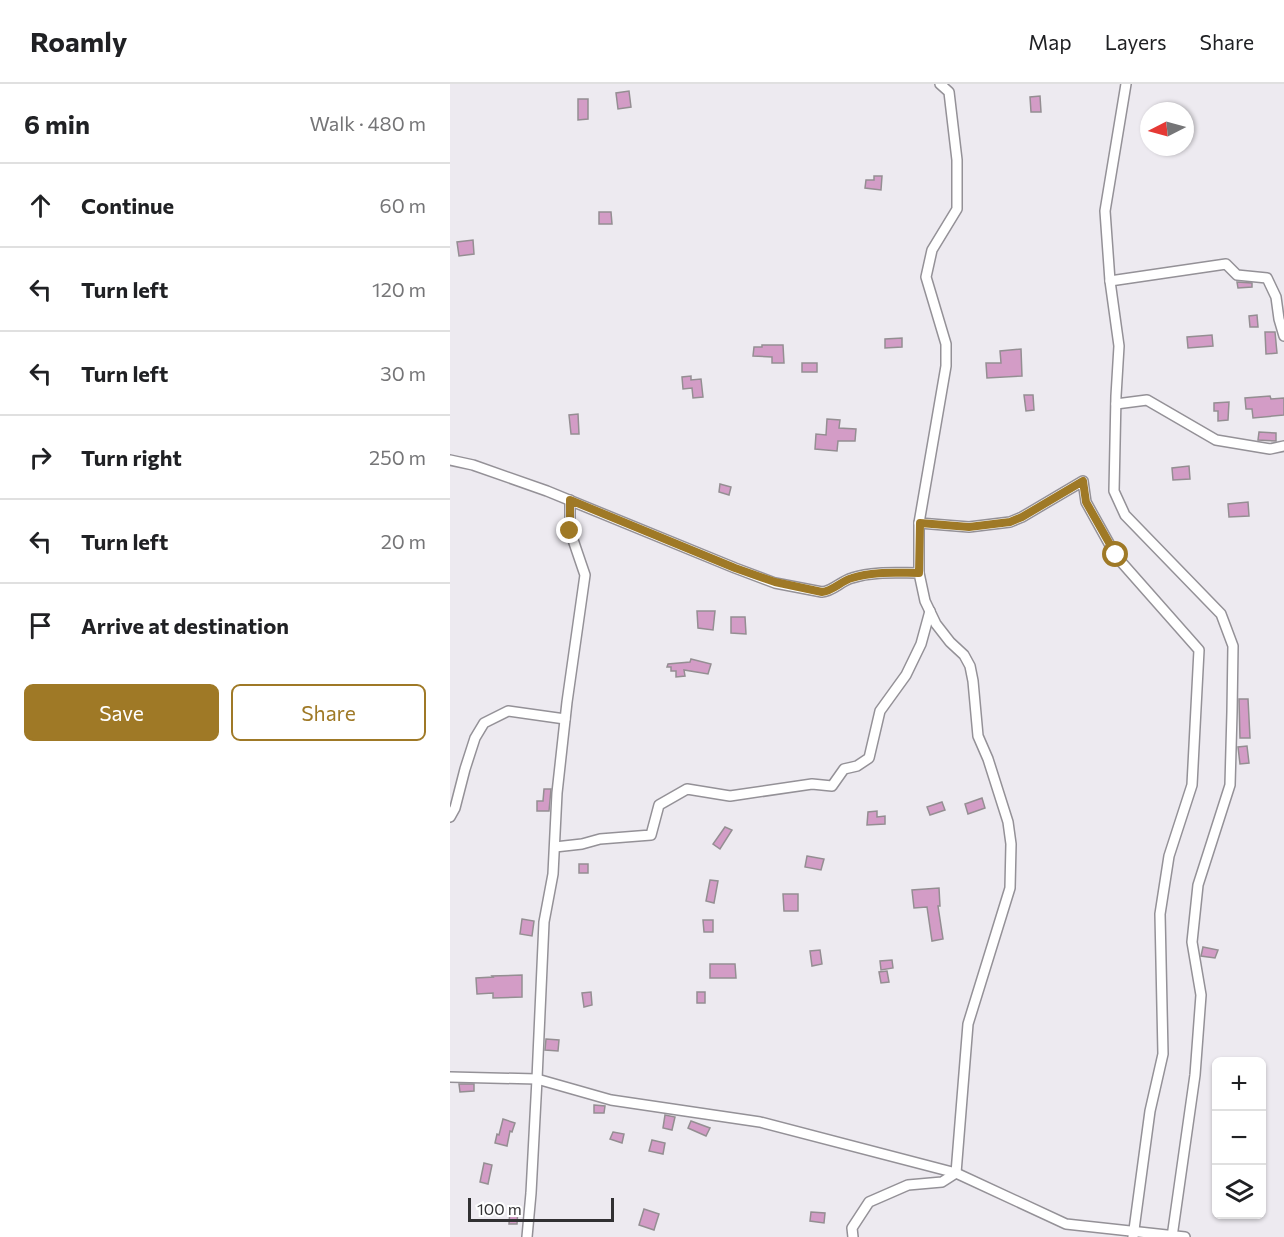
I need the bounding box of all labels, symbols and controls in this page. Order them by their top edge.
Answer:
text: Roamly [30,24,127,58]
text: Map [1028,29,1072,54]
text: Layers [1105,29,1167,54]
text: Share [1200,29,1254,54]
north arrow [1140,102,1194,156]
text: 6 min [24,108,90,139]
text: Walk · 480 m [309,111,426,135]
icon: ahead [24,189,57,222]
text: Continue [81,192,174,219]
text: 60 m [380,193,426,217]
icon: left [24,273,57,306]
text: Turn left [81,276,168,303]
text: 120 m [372,277,426,301]
icon: left [24,357,57,390]
text: Turn left [81,360,168,387]
text: 30 m [380,361,426,385]
icon: right [24,441,57,474]
text: Turn right [81,444,182,471]
text: 250 m [369,445,426,469]
route end [556,517,582,543]
icon: left [24,525,57,558]
text: Turn left [81,528,168,555]
text: 20 m [381,529,426,553]
route start [1102,541,1128,567]
icon: arrive [24,609,57,642]
text: Arrive at destination [81,612,289,639]
button: Save [24,684,219,741]
button: Share [231,684,426,741]
map controls [1212,1057,1266,1219]
button: + [1212,1057,1266,1111]
button: − [1212,1111,1266,1165]
button: layers [1212,1165,1266,1219]
scale bar [468,1195,614,1222]
text: 100 m [477,1199,522,1218]

